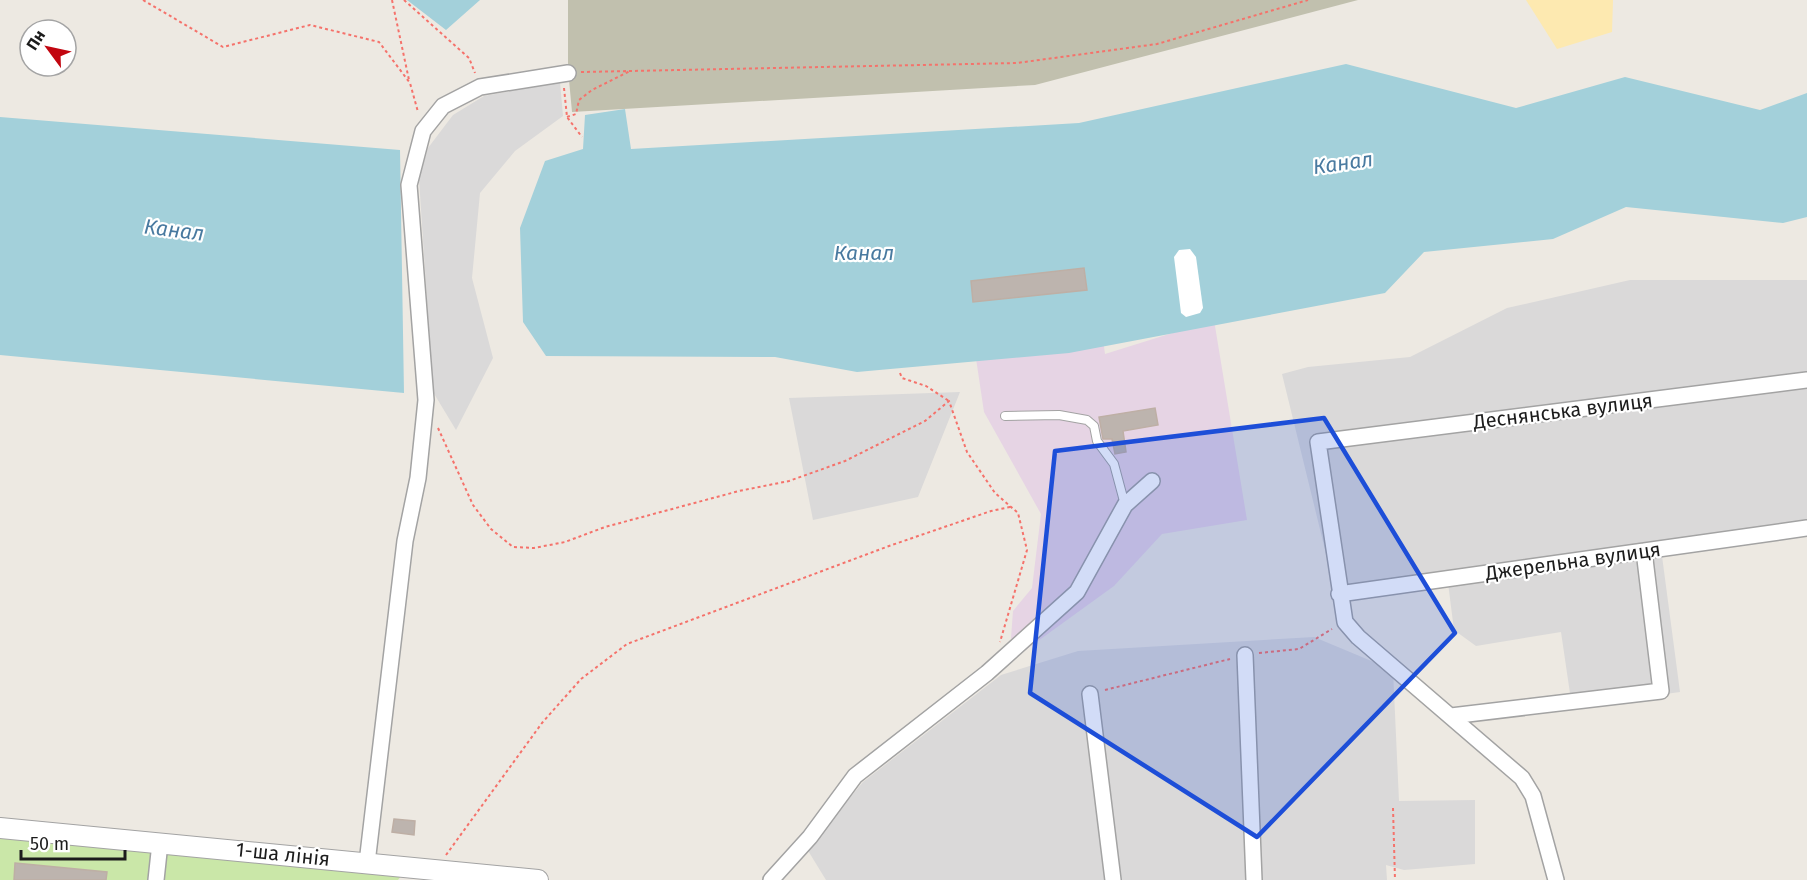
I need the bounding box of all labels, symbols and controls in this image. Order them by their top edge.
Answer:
north arrow [18,18,78,78]
text: Пн [22,27,49,54]
water label: Канал [1311,146,1375,180]
water label: Канал [142,213,206,247]
water label: Канал [834,240,894,266]
street label: Деснянська вулиця [1471,388,1654,434]
street label: Джерельна вулиця [1483,537,1662,585]
scale bar [21,823,124,861]
text: 50 m [30,833,69,855]
street label: 1-ша лінія [235,837,331,871]

